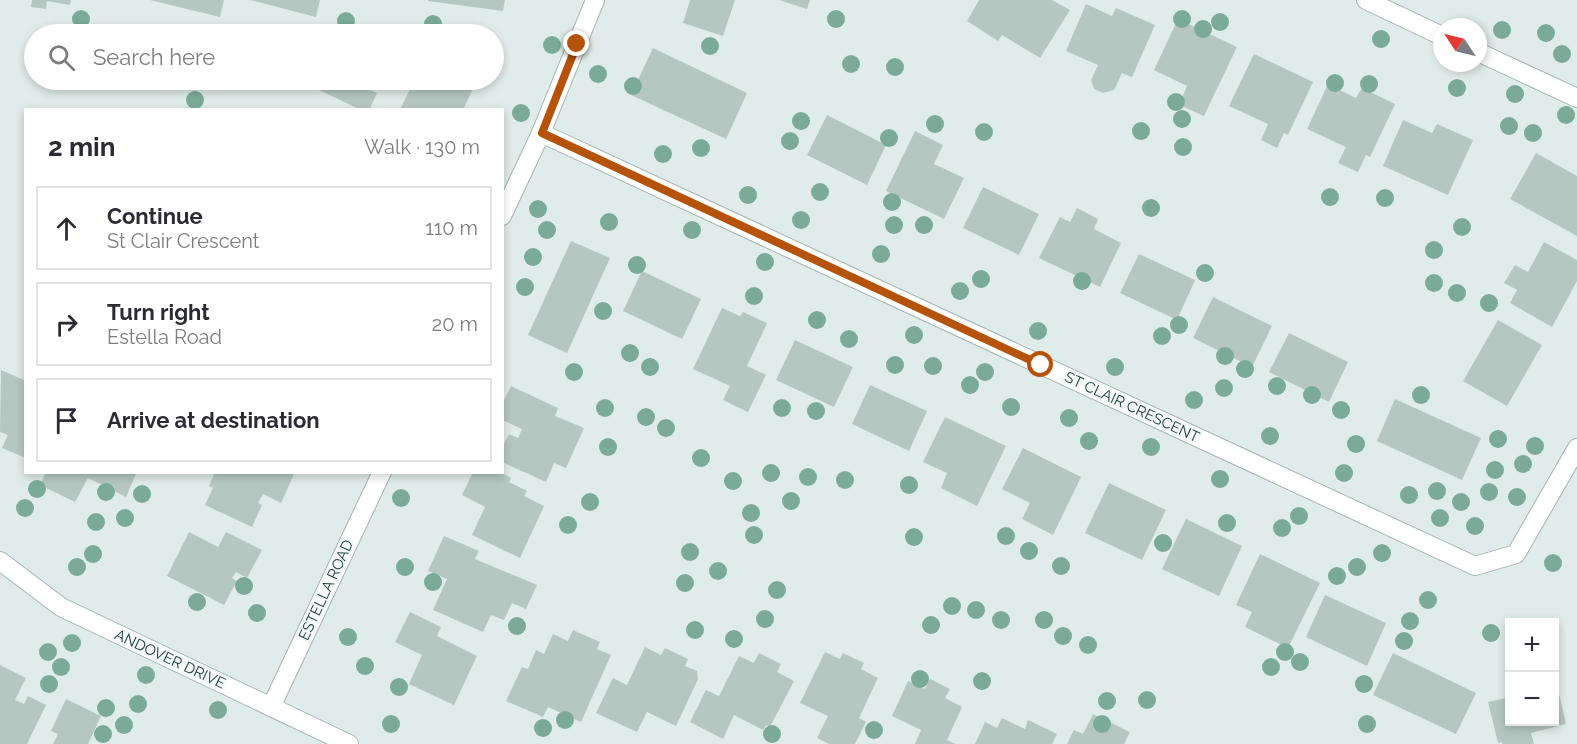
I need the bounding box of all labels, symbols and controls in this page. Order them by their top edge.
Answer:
north arrow [1433,18,1487,72]
search box [24,24,504,90]
route end [563,30,589,56]
icon: search [45,41,78,74]
text: Search here [93,44,215,70]
text: 2 min [48,132,115,162]
text: Walk · 130 m [364,135,480,159]
text: Continue [107,203,203,229]
icon: ahead [50,212,83,245]
text: 110 m [425,216,478,240]
text: St Clair Crescent [107,229,260,253]
text: Turn right [107,299,210,325]
icon: right [50,308,83,341]
text: 20 m [432,312,478,336]
text: Estella Road [107,325,222,349]
route start [1027,351,1053,377]
street label: ST CLAIR CRESCENT [1062,368,1202,446]
icon: arrive [50,404,83,437]
text: Arrive at destination [107,407,320,433]
street label: ESTELLA ROAD [295,537,357,643]
map controls [1505,618,1559,726]
button: + [1505,618,1559,672]
street label: ANDOVER DRIVE [112,626,228,692]
button: − [1505,672,1559,726]

